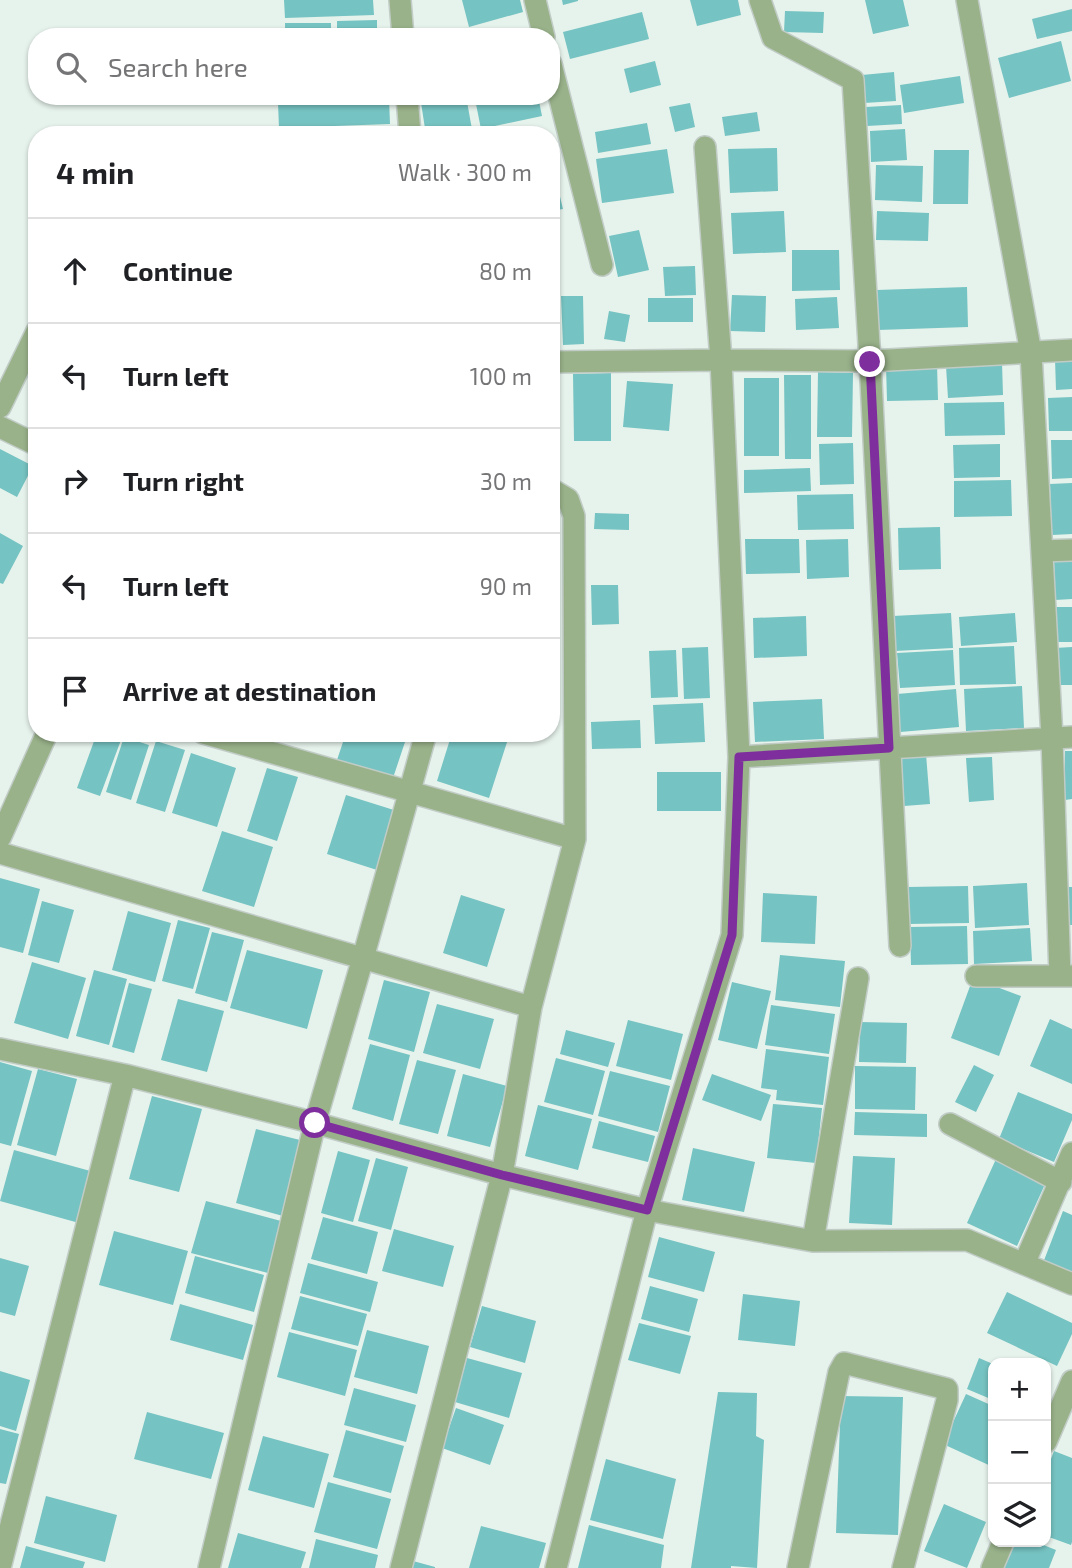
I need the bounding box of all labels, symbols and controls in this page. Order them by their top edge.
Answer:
search box [28,28,560,105]
icon: search [52,48,90,86]
text: Search here [108,51,248,82]
text: 4 min [56,154,134,190]
text: Walk · 300 m [398,158,532,186]
icon: ahead [56,252,94,290]
text: Continue [123,255,233,286]
text: 80 m [479,257,532,285]
route end [854,346,885,377]
icon: left [56,357,94,395]
text: Turn left [123,360,229,391]
text: 100 m [470,362,532,390]
icon: right [56,462,94,500]
text: Turn right [123,465,244,496]
text: 30 m [480,467,532,495]
icon: left [56,567,94,605]
text: Turn left [123,570,229,601]
text: 90 m [480,572,532,600]
icon: arrive [56,672,94,710]
text: Arrive at destination [123,675,376,706]
route start [299,1107,330,1138]
map controls [988,1358,1051,1547]
button: + [988,1358,1051,1421]
button: − [988,1421,1051,1484]
button: layers [988,1484,1051,1547]

